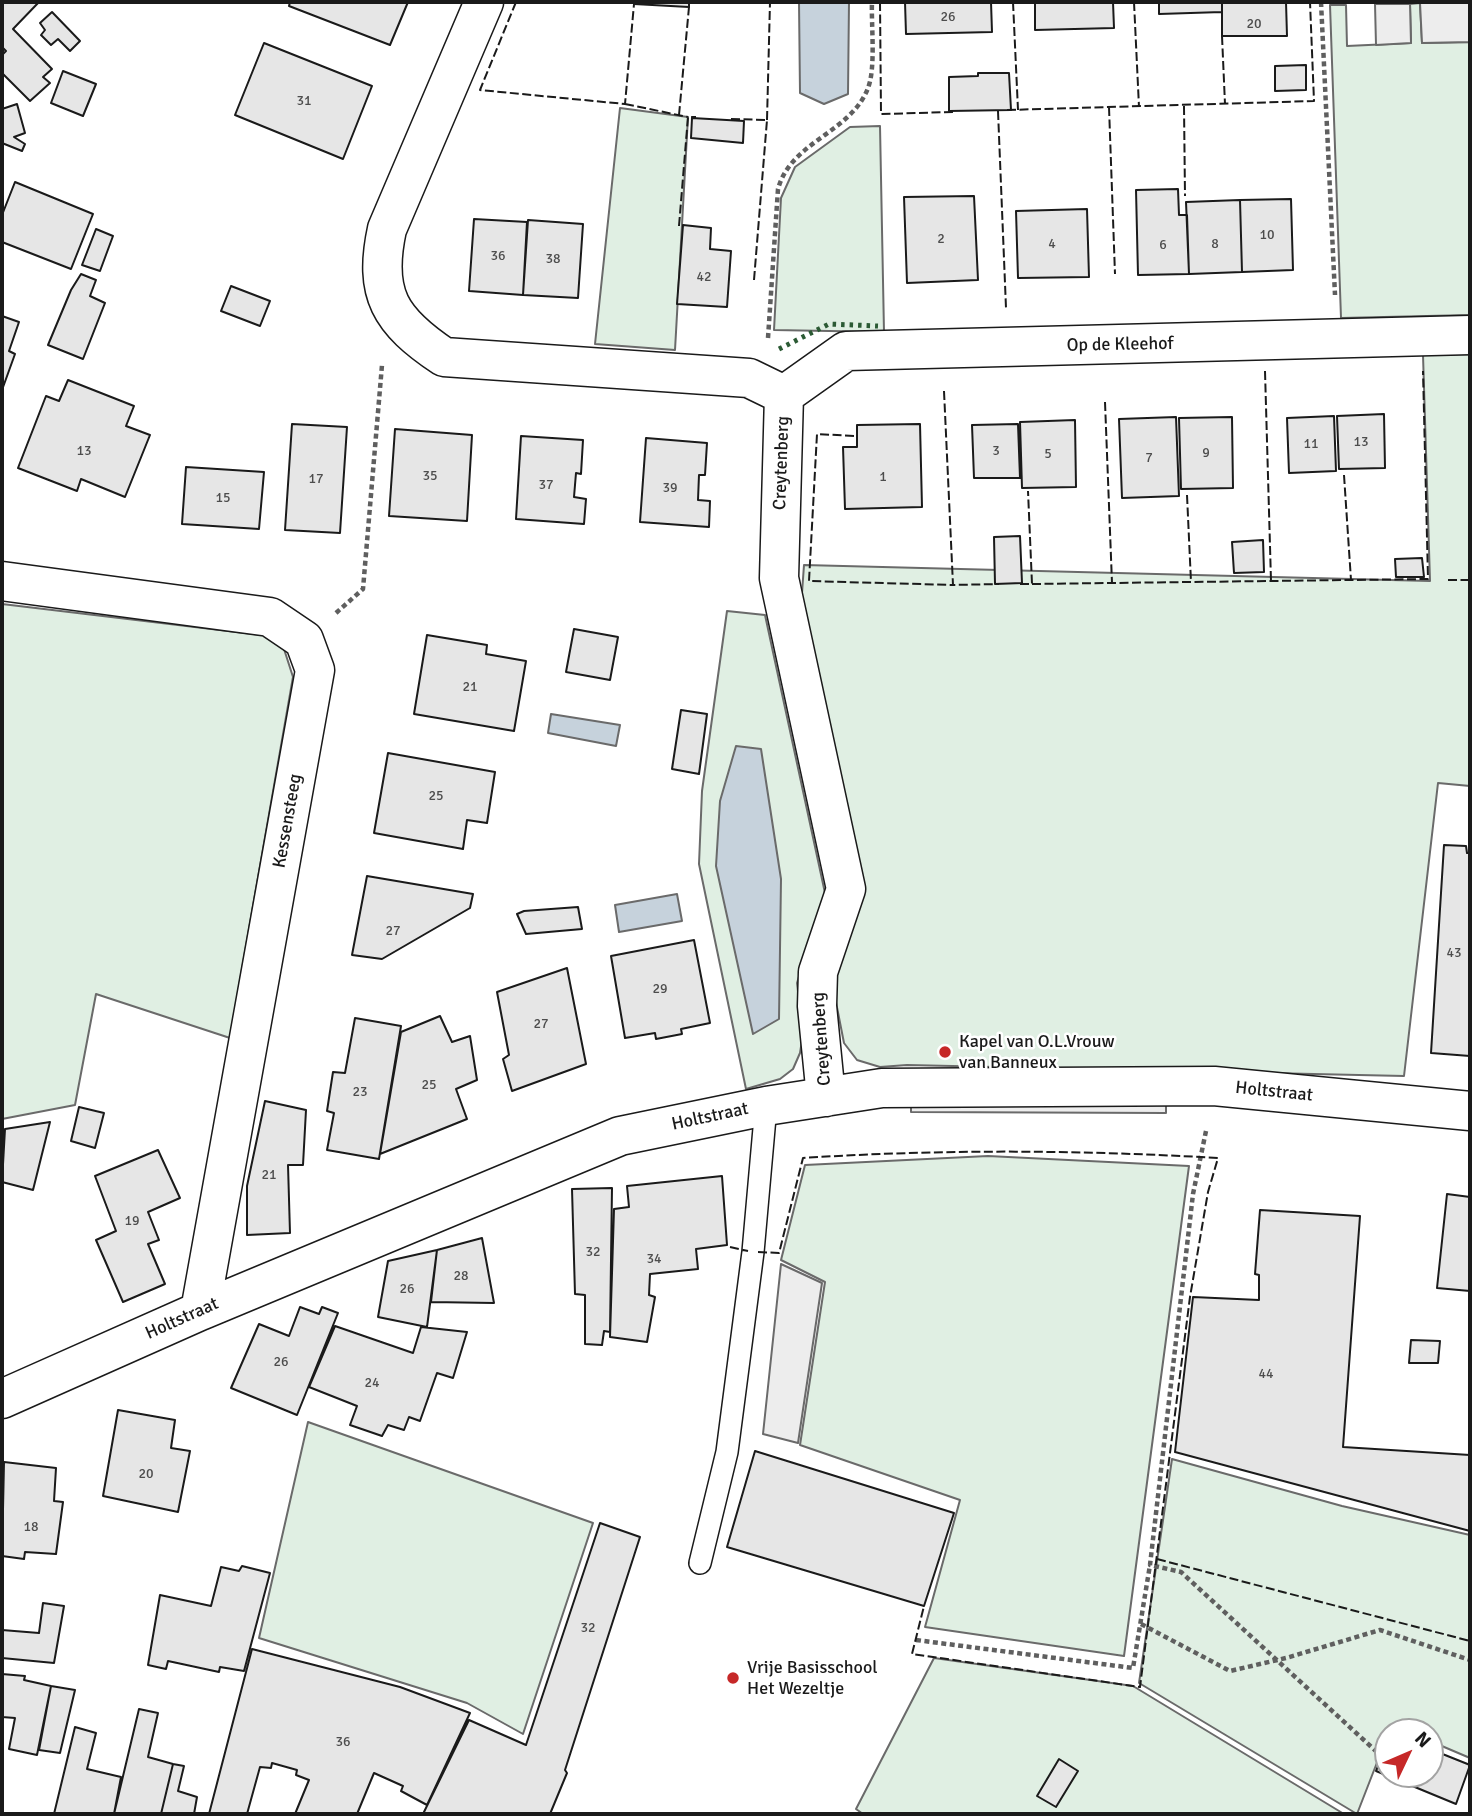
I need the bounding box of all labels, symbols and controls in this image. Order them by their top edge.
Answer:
house number: 26 [940,9,956,25]
house number: 20 [1246,16,1262,32]
house number: 31 [296,93,312,109]
house number: 10 [1259,227,1275,243]
house number: 2 [937,231,945,247]
house number: 4 [1048,236,1056,252]
house number: 8 [1211,236,1219,252]
house number: 6 [1159,237,1167,253]
house number: 36 [490,248,506,264]
house number: 38 [545,251,561,267]
house number: 42 [696,269,712,285]
street label: Op de Kleehof [1066,333,1174,357]
street label: Creytenberg [770,416,794,510]
house number: 13 [1353,434,1369,450]
house number: 11 [1303,436,1319,452]
house number: 13 [76,443,92,459]
house number: 3 [992,443,1000,459]
house number: 9 [1202,445,1210,461]
house number: 5 [1044,446,1052,462]
house number: 7 [1145,450,1153,466]
house number: 35 [422,468,438,484]
house number: 1 [879,469,887,485]
house number: 17 [308,471,324,487]
house number: 37 [538,477,554,493]
house number: 39 [662,480,678,496]
house number: 15 [215,490,231,506]
house number: 21 [462,679,478,695]
street label: Kessensteeg [269,772,307,870]
house number: 25 [428,788,444,804]
house number: 27 [385,923,401,939]
house number: 43 [1446,945,1462,961]
house number: 29 [652,981,668,997]
street label: Creytenberg [808,991,836,1087]
house number: 27 [533,1016,549,1032]
place label: Kapel van O.L.Vrouw van Banneux [959,1031,1114,1074]
marker: Kapel van O.L.Vrouw van Banneux [937,1044,953,1060]
house number: 25 [421,1077,437,1093]
street label: Holtstraat [1234,1077,1314,1107]
house number: 23 [352,1084,368,1100]
street label: Holtstraat [670,1098,750,1136]
house number: 21 [261,1167,277,1183]
house number: 19 [124,1213,140,1229]
house number: 32 [585,1244,601,1260]
house number: 34 [646,1251,662,1267]
house number: 28 [453,1268,469,1284]
house number: 26 [399,1281,415,1297]
street label: Holtstraat [142,1293,222,1345]
house number: 26 [273,1354,289,1370]
house number: 44 [1258,1366,1274,1382]
house number: 24 [364,1375,380,1391]
house number: 20 [138,1466,154,1482]
house number: 18 [23,1519,39,1535]
house number: 32 [580,1620,596,1636]
place label: Vrije Basisschool Het Wezeltje [747,1657,878,1700]
marker: Vrije Basisschool Het Wezeltje [725,1670,741,1686]
north arrow [1374,1718,1444,1788]
text: N [1409,1727,1436,1753]
house number: 36 [335,1734,351,1750]

